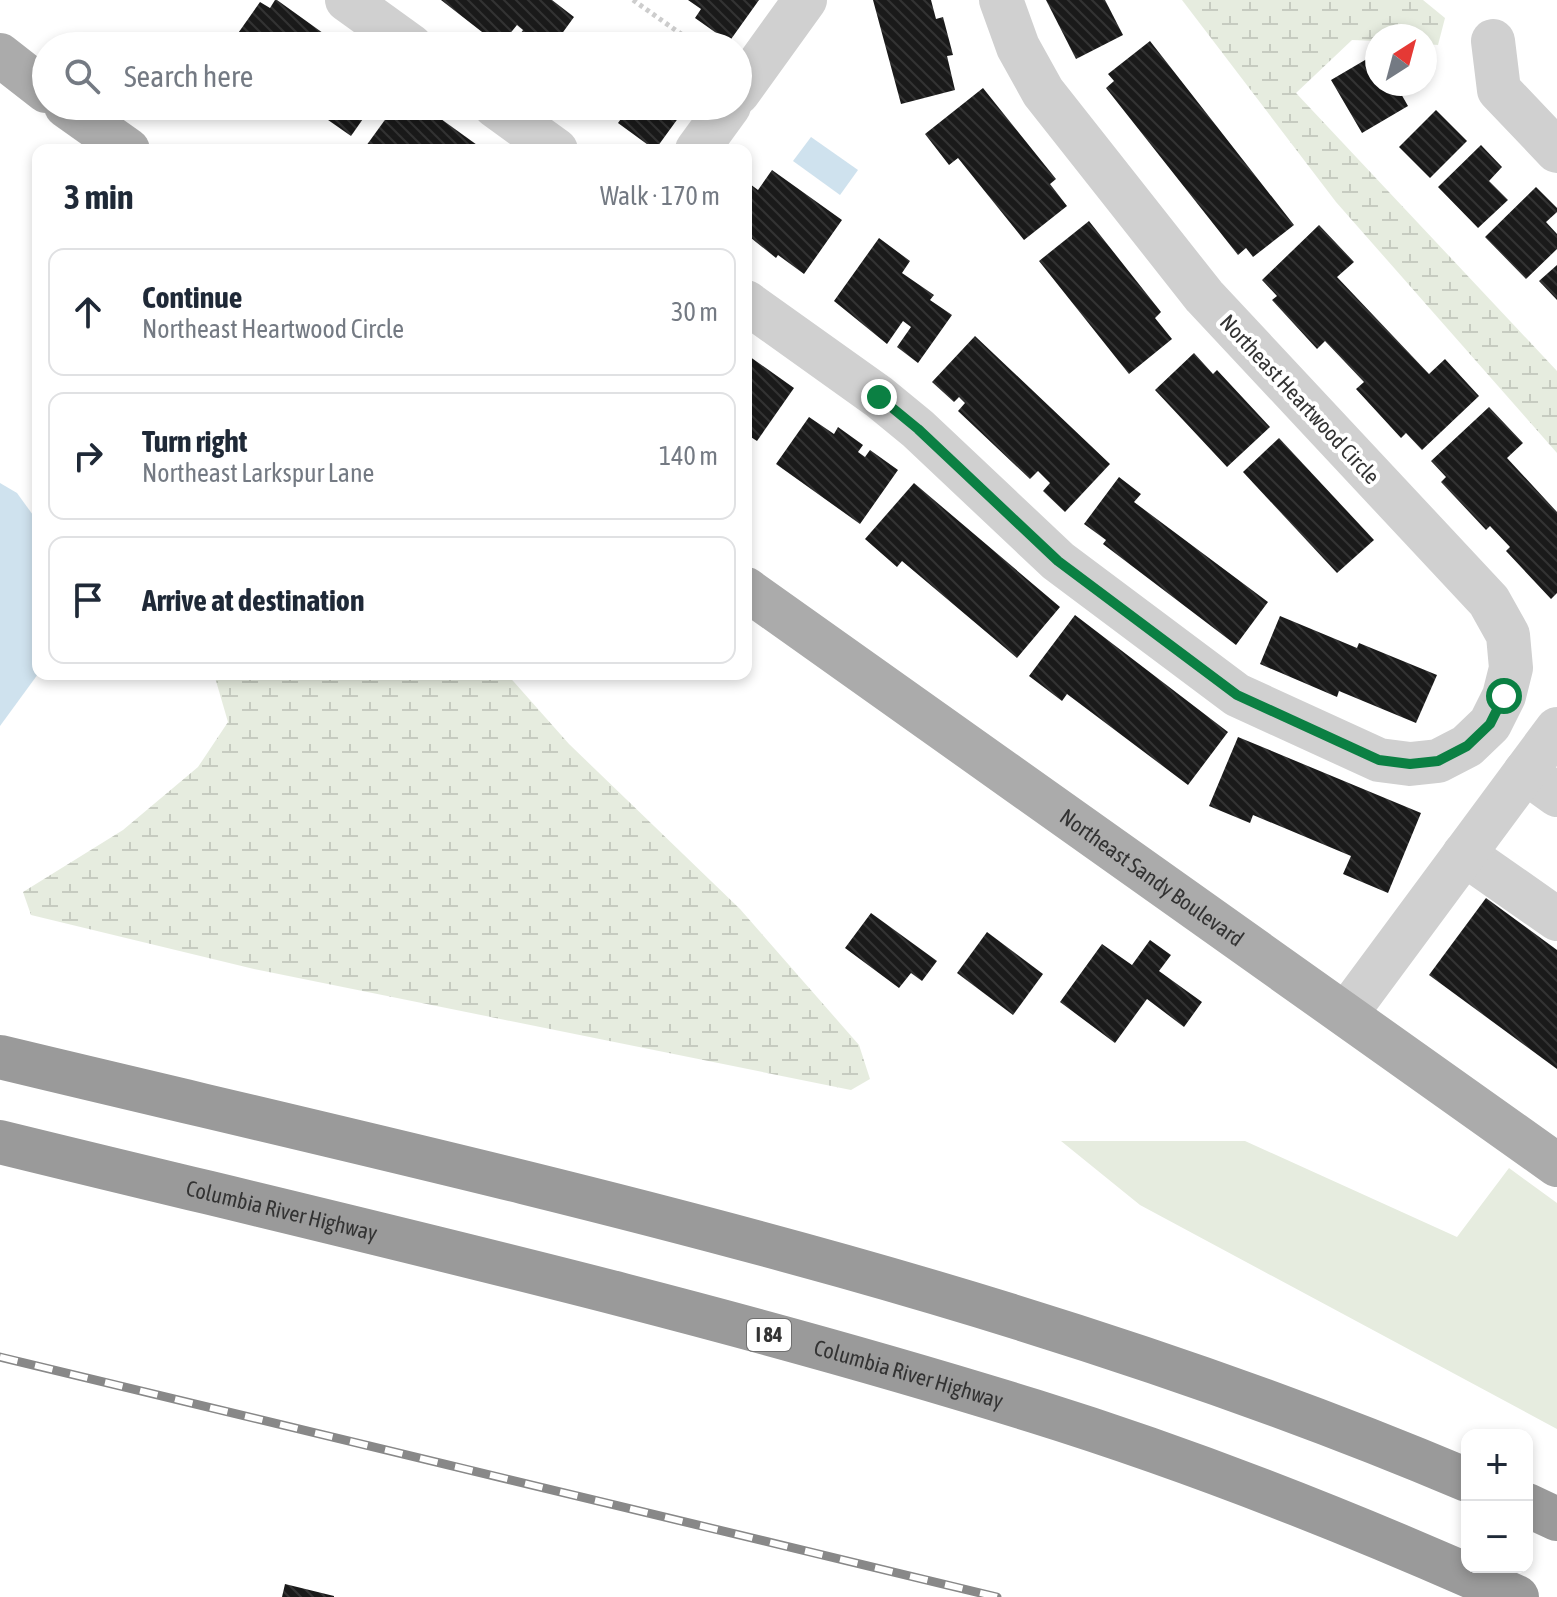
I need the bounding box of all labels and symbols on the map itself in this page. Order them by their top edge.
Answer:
north arrow [1365,24,1437,96]
street label: Northeast Heartwood Circle [1215,309,1385,489]
route end [861,379,897,415]
route start [1486,678,1522,714]
street label: Northeast Sandy Boulevard [1055,803,1249,952]
street label: Columbia River Highway [184,1175,380,1246]
road number: I 84 [747,1319,791,1351]
street label: Columbia River Highway [811,1334,1007,1414]

